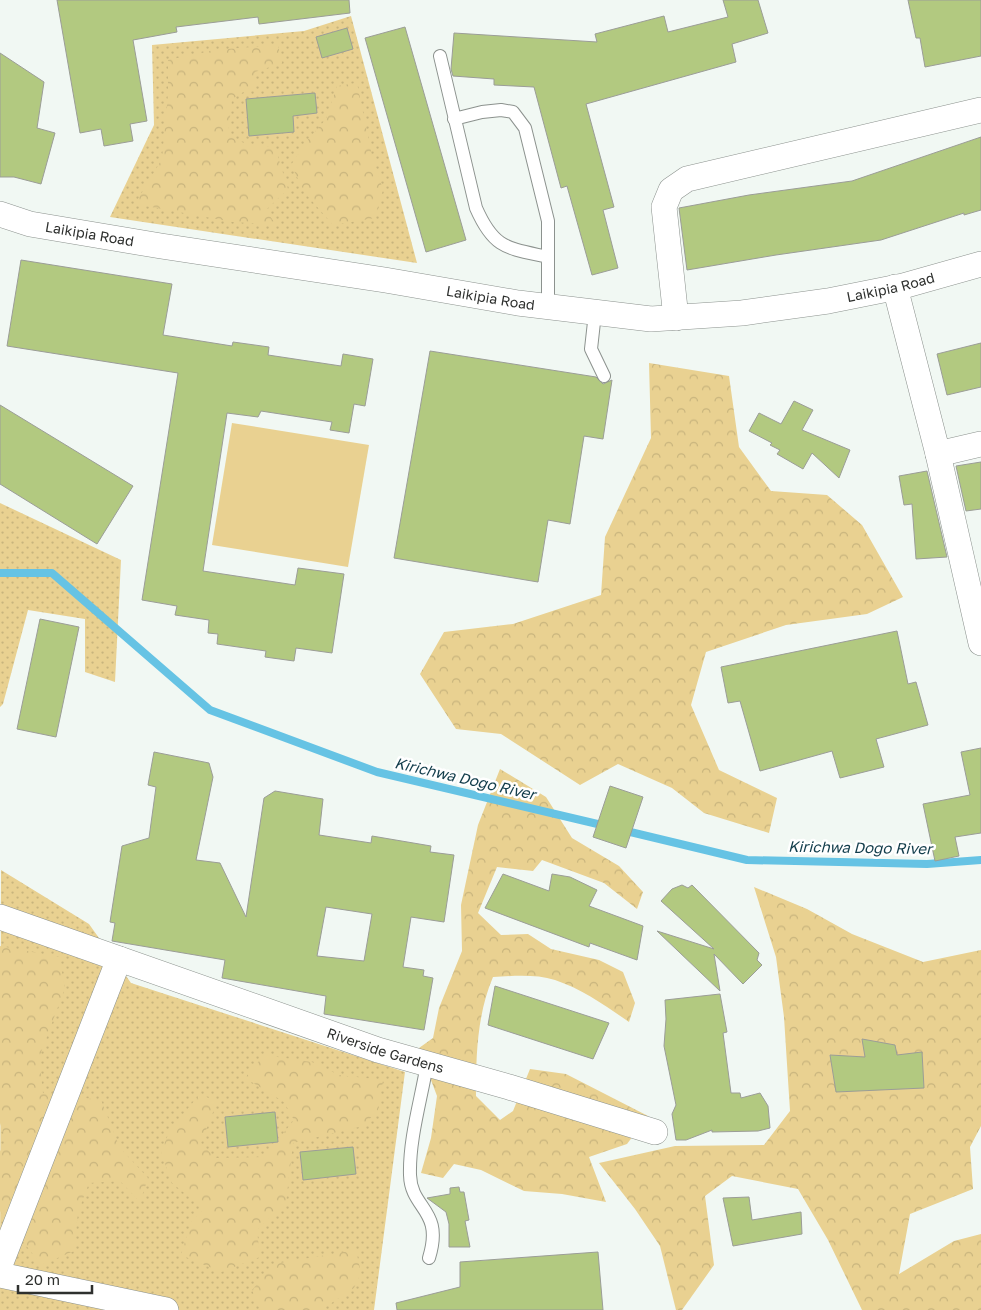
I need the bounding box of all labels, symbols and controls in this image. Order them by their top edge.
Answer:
street label: Laikipia Road [44,218,135,249]
street label: Laikipia Road [845,269,936,305]
street label: Laikipia Road [445,282,536,313]
water label: Kirichwa Dogo River [393,753,539,804]
water label: Kirichwa Dogo River [788,837,934,858]
street label: Riverside Gardens [325,1024,446,1076]
scale bar [18,1262,91,1294]
text: 20 m [25,1270,60,1288]

